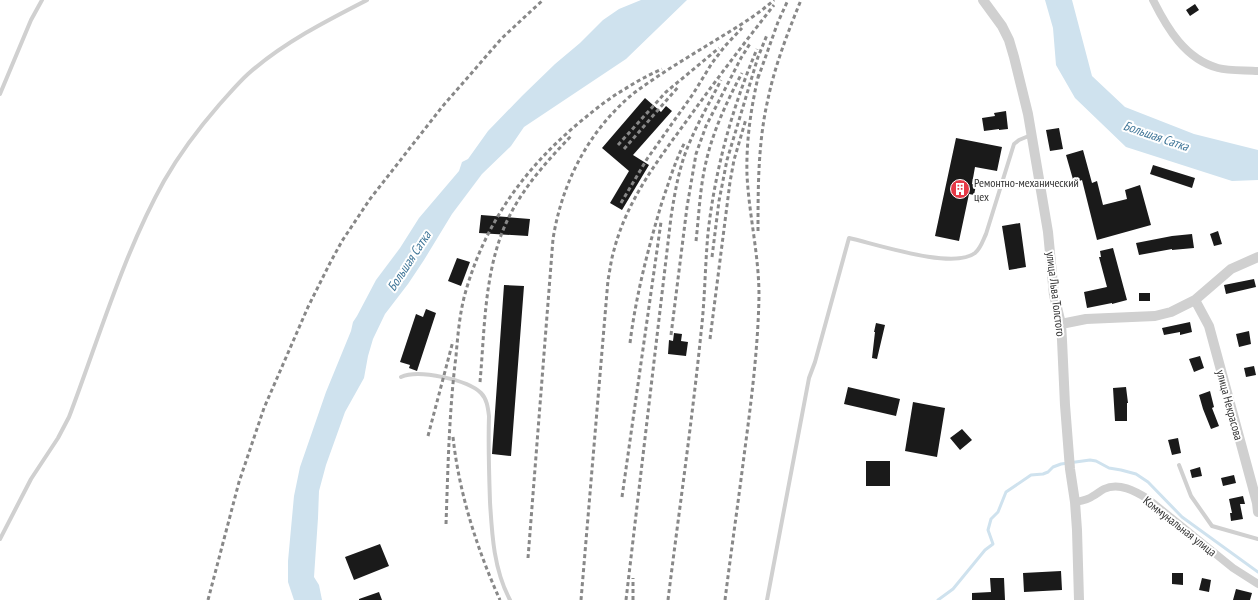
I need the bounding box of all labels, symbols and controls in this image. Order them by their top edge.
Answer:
water label: Большая Сатка [1121,117,1192,155]
place label: Ремонтно-механический цех [974,175,1079,204]
building icon: Ремонтно-механический цех [949,178,971,200]
water label: Большая Сатка [383,227,435,294]
street label: улица Льва Толстого [1043,251,1069,337]
street label: улица Некрасова [1213,368,1247,442]
street label: Коммунальная улица [1140,493,1220,559]

